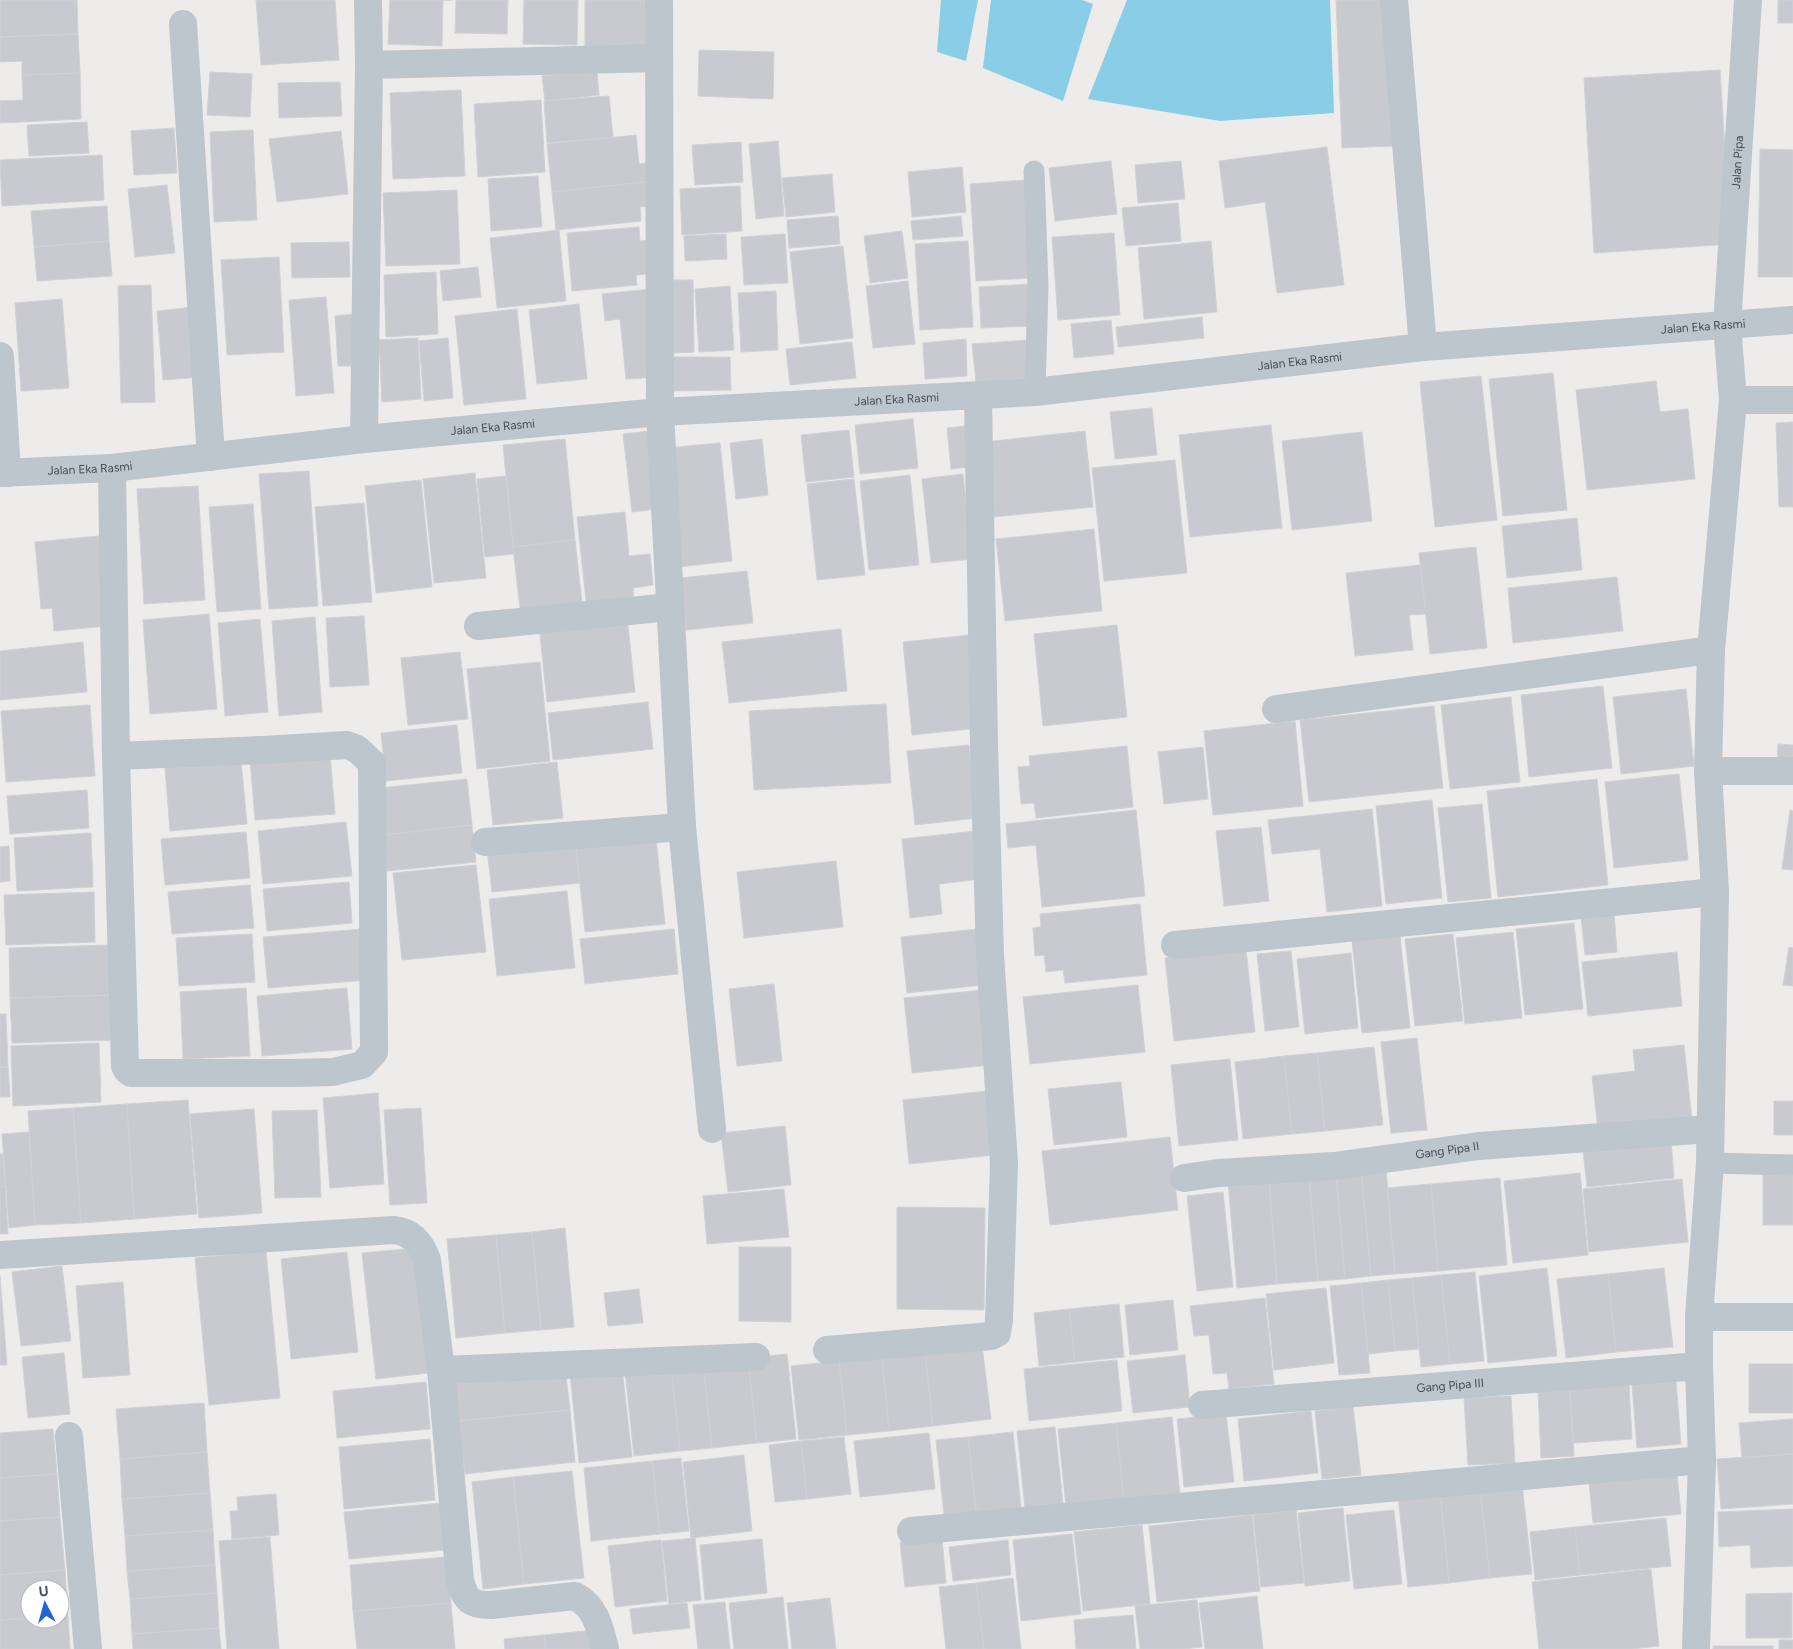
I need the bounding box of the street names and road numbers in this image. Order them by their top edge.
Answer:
street label: Jalan Pipa [1729,135,1746,190]
street label: Jalan Eka Rasmi [1660,316,1746,337]
street label: Jalan Eka Rasmi [1257,349,1343,373]
street label: Jalan Eka Rasmi [854,390,939,409]
street label: Jalan Eka Rasmi [450,416,536,438]
street label: Jalan Eka Rasmi [47,459,133,478]
street label: Gang Pipa II [1414,1139,1480,1162]
street label: Gang Pipa III [1416,1376,1485,1395]

